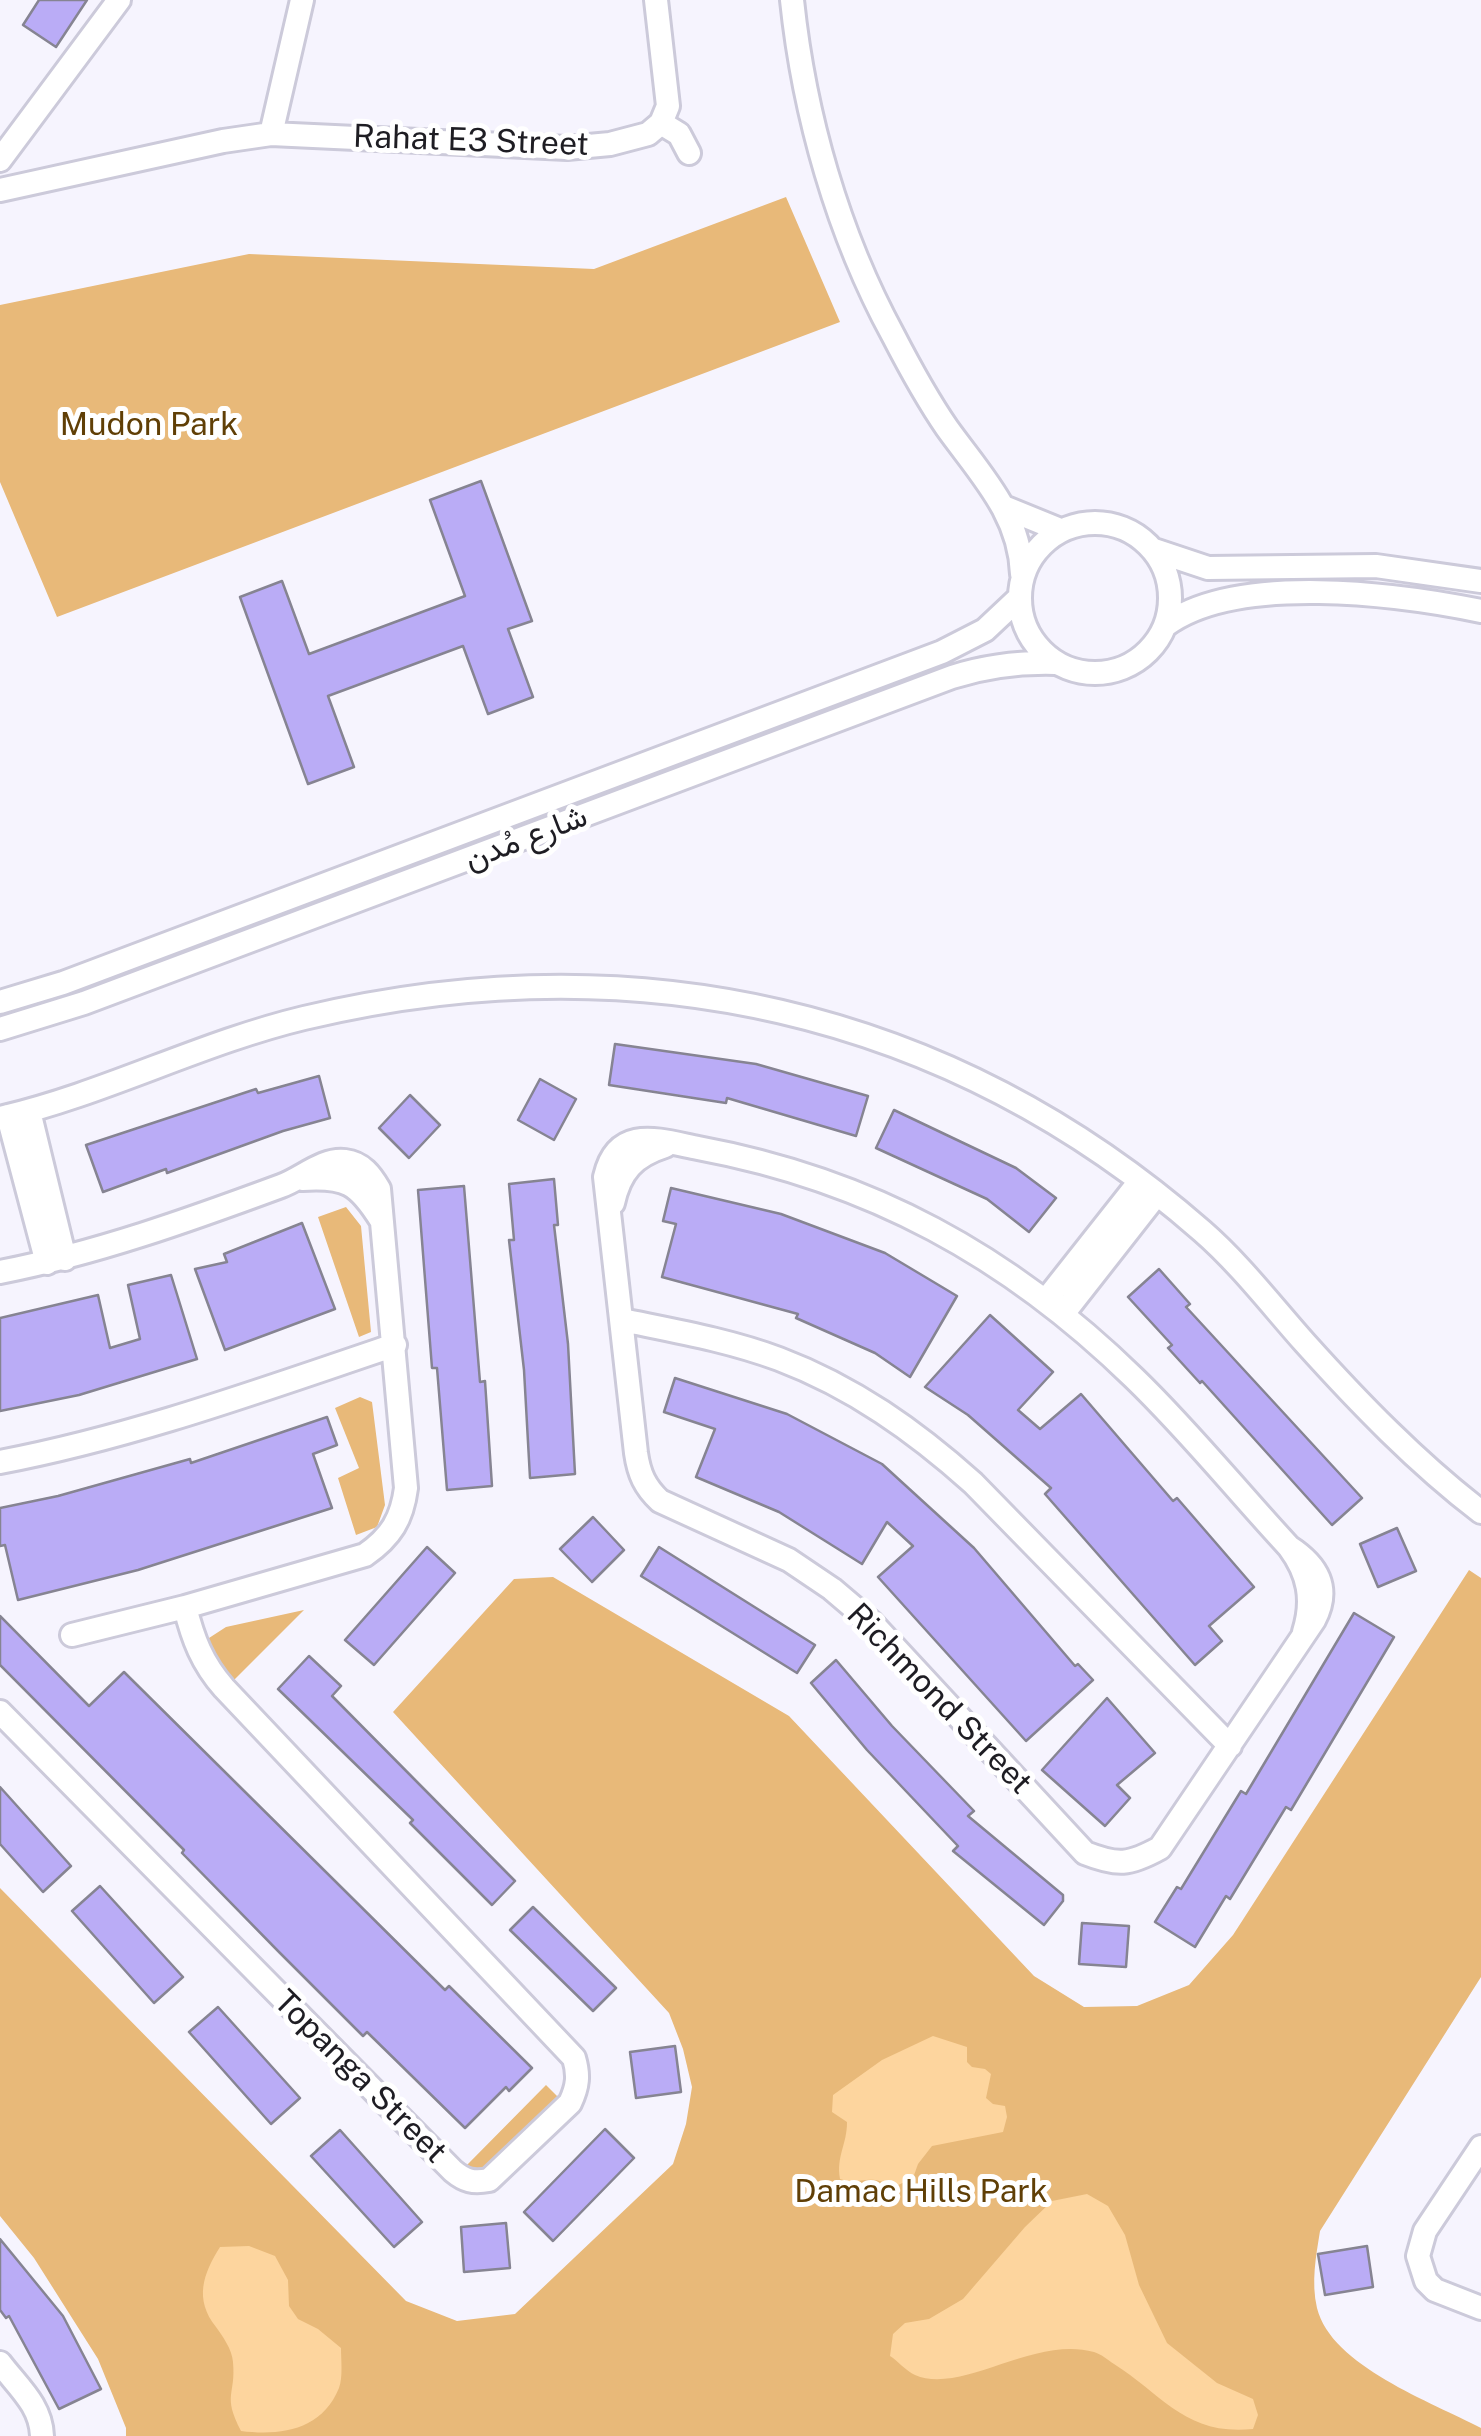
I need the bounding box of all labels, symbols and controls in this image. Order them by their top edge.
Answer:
street label: Rahat E3 Street [352,118,590,164]
park label: Mudon Park [60,406,238,444]
street label: شارع مُدن [459,797,593,879]
street label: Richmond Street [839,1596,1039,1802]
street label: Topanga Street [266,1983,454,2171]
park label: Damac Hills Park [794,2173,1048,2211]

